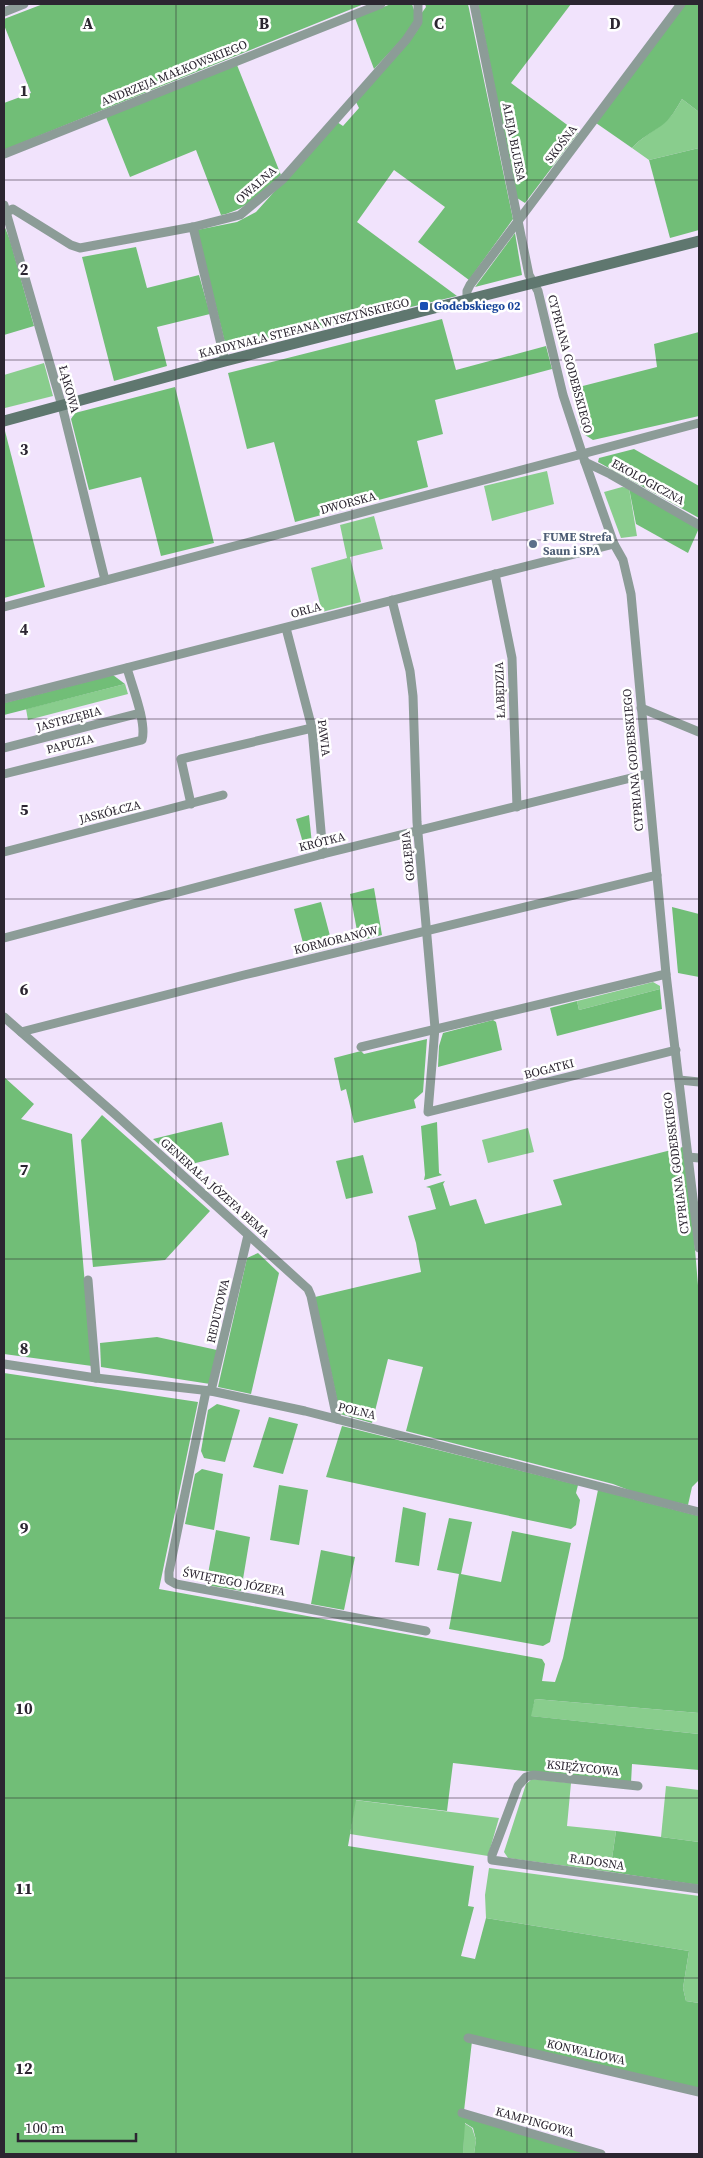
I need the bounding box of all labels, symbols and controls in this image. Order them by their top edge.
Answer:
text: A [83,12,94,34]
text: B [259,12,270,34]
text: C [434,12,444,34]
text: D [609,12,621,34]
street label: ANDRZEJA MAŁKOWSKIEGO [98,36,250,110]
text: 1 [20,79,28,101]
street label: ALEJA BLUESA [498,101,530,183]
street label: SKOŚNA [541,121,581,167]
street label: OWALNA [232,163,280,207]
text: 2 [20,258,29,280]
street label: CYPRIANA GODEBSKIEGO [544,293,596,435]
street label: KARDYNAŁA STEFANA WYSZYŃSKIEGO [197,294,411,362]
place label: Godebskiego 02 [434,298,521,314]
marker: Godebskiego 02 [418,300,430,312]
street label: ŁĄKOWA [55,363,83,415]
text: 3 [20,438,29,460]
street label: EKOLOGICZNA [609,455,687,509]
street label: DWORSKA [318,488,378,518]
place label: FUME Strefa Saun i SPA [543,529,613,559]
marker: FUME Strefa Saun i SPA [527,538,539,550]
street label: ORLA [289,598,323,622]
text: 4 [20,618,29,640]
street label: ŁABĘDZIA [491,661,509,719]
street label: CYPRIANA GODEBSKIEGO [619,688,647,832]
street label: JASTRZĘBIA [34,703,103,736]
street label: PAWIA [314,719,334,757]
street label: PAPUZIA [44,730,96,758]
street label: JASKÓŁCZA [77,797,142,828]
text: 5 [20,798,29,820]
street label: KRÓTKA [297,829,347,855]
street label: GOŁĘBIA [397,830,419,882]
street label: KORMORANÓW [292,922,380,958]
text: 6 [20,978,29,1000]
street label: BOGATKI [522,1055,576,1083]
street label: CYPRIANA GODEBSKIEGO [659,1091,693,1235]
street label: GENERAŁA JÓZEFA BEMA [157,1135,273,1241]
text: 7 [20,1158,29,1180]
street label: REDUTOWA [203,1277,233,1345]
text: 8 [20,1337,28,1359]
street label: POLNA [336,1399,378,1423]
text: 9 [20,1517,29,1539]
street label: ŚWIĘTEGO JÓZEFA [182,1564,287,1600]
text: 10 [15,1697,33,1719]
street label: KSIĘŻYCOWA [546,1756,620,1780]
street label: RADOSNA [569,1850,625,1874]
text: 11 [15,1877,33,1899]
street label: KONWALIOWA [545,2035,627,2069]
text: 12 [15,2057,33,2079]
street label: KAMPINGOWA [494,2103,576,2141]
scale bar [18,2110,135,2142]
text: 100 m [25,2117,65,2138]

